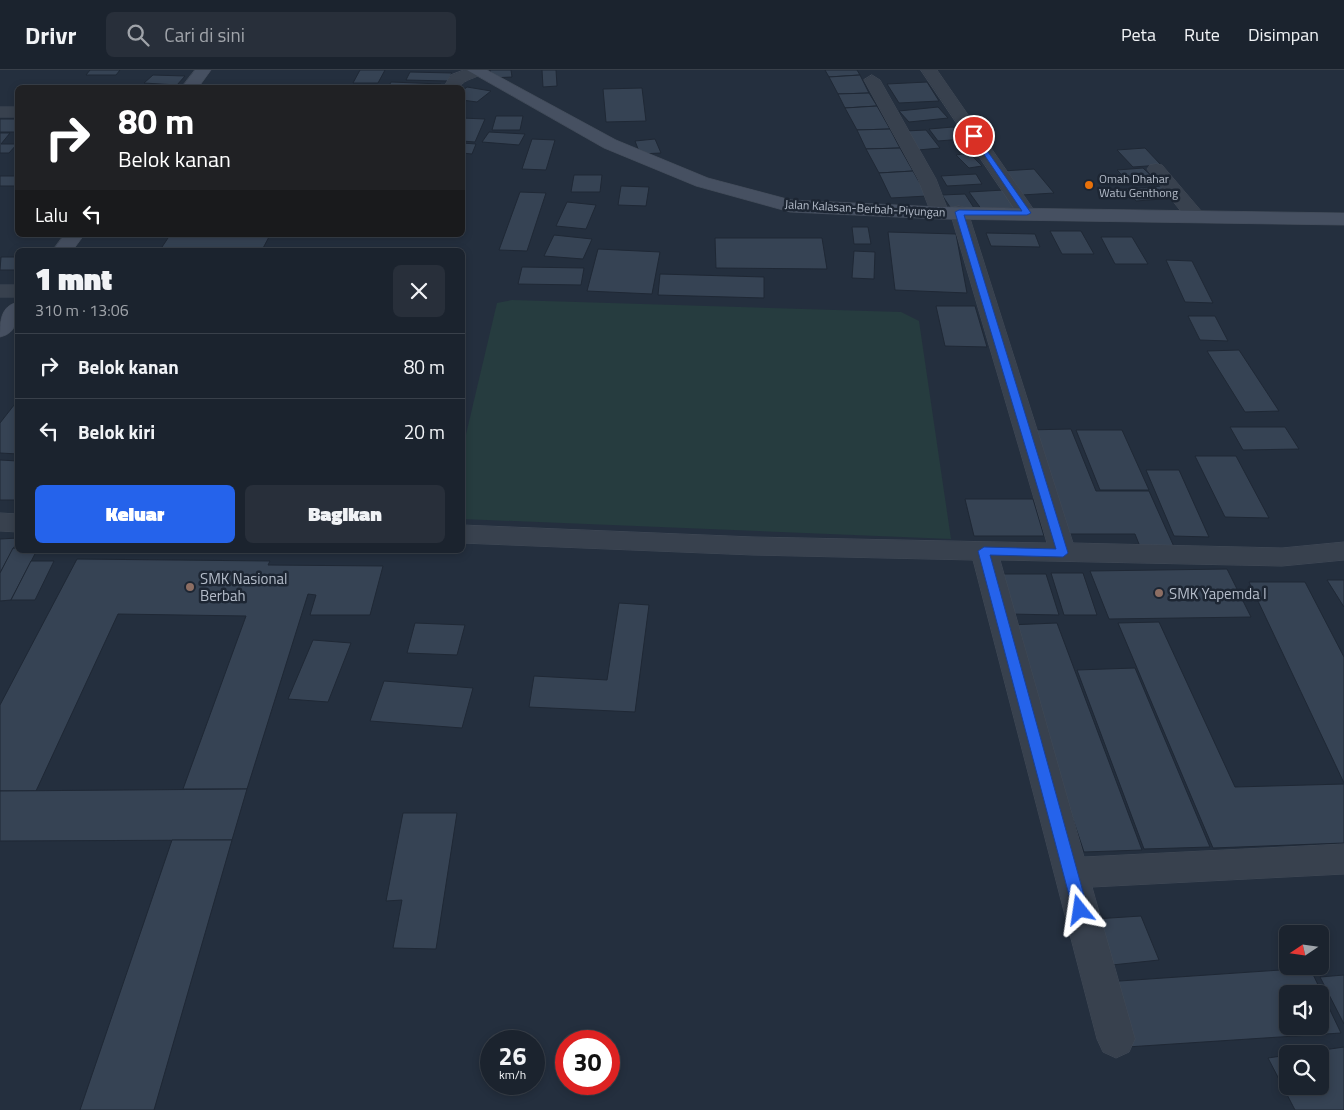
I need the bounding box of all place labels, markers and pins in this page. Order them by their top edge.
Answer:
pin [953,115,995,157]
place label: Omah Dhahar Watu Genthong [1099,169,1178,202]
marker: Omah Dhahar Watu Genthong [1083,179,1095,191]
place label: SMK Nasional Berbah [200,567,287,607]
marker: SMK Nasional Berbah [184,581,196,593]
place label: SMK Yapemda I [1169,582,1267,605]
marker: SMK Yapemda I [1153,587,1165,599]

